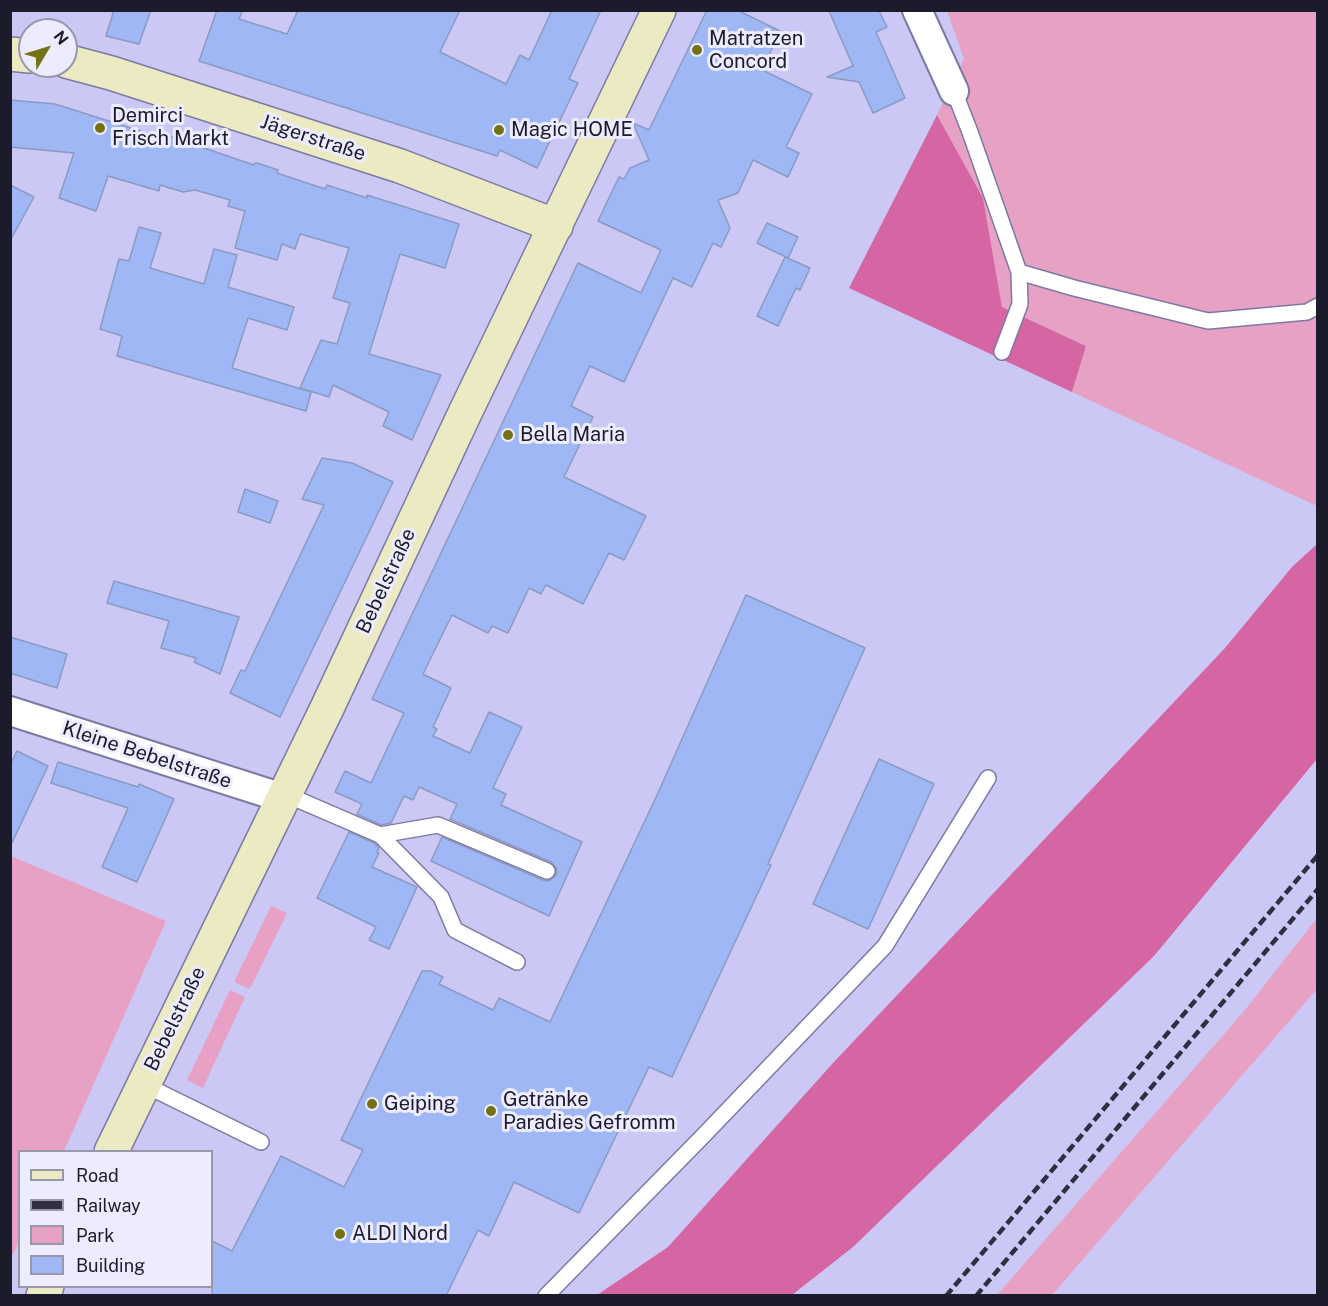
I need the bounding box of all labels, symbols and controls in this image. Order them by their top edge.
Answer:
north arrow [18,18,78,78]
text: N [50,27,72,49]
place label: Matratzen Concord [709,27,803,74]
marker: Matratzen Concord [690,43,704,57]
place label: Demirci Frisch Markt [112,104,229,151]
street label: Jägerstraße [257,110,369,166]
place label: Magic HOME [511,118,633,142]
marker: Demirci Frisch Markt [93,121,107,135]
marker: Magic HOME [492,123,506,137]
place label: Bella Maria [520,423,625,447]
marker: Bella Maria [501,428,515,442]
street label: Bebelstraße [351,525,421,637]
street label: Kleine Bebelstraße [59,716,235,794]
street label: Bebelstraße [139,963,211,1075]
place label: Getränke Paradies Gefromm [503,1088,675,1135]
place label: Geiping [384,1092,456,1116]
marker: Geiping [365,1097,379,1111]
marker: Getränke Paradies Gefromm [484,1104,498,1118]
legend [18,1150,213,1288]
text: Road [76,1165,119,1186]
text: Railway [76,1195,141,1216]
place label: ALDI Nord [352,1222,448,1246]
text: Park [76,1225,114,1246]
marker: ALDI Nord [333,1227,347,1241]
text: Building [76,1255,145,1276]

